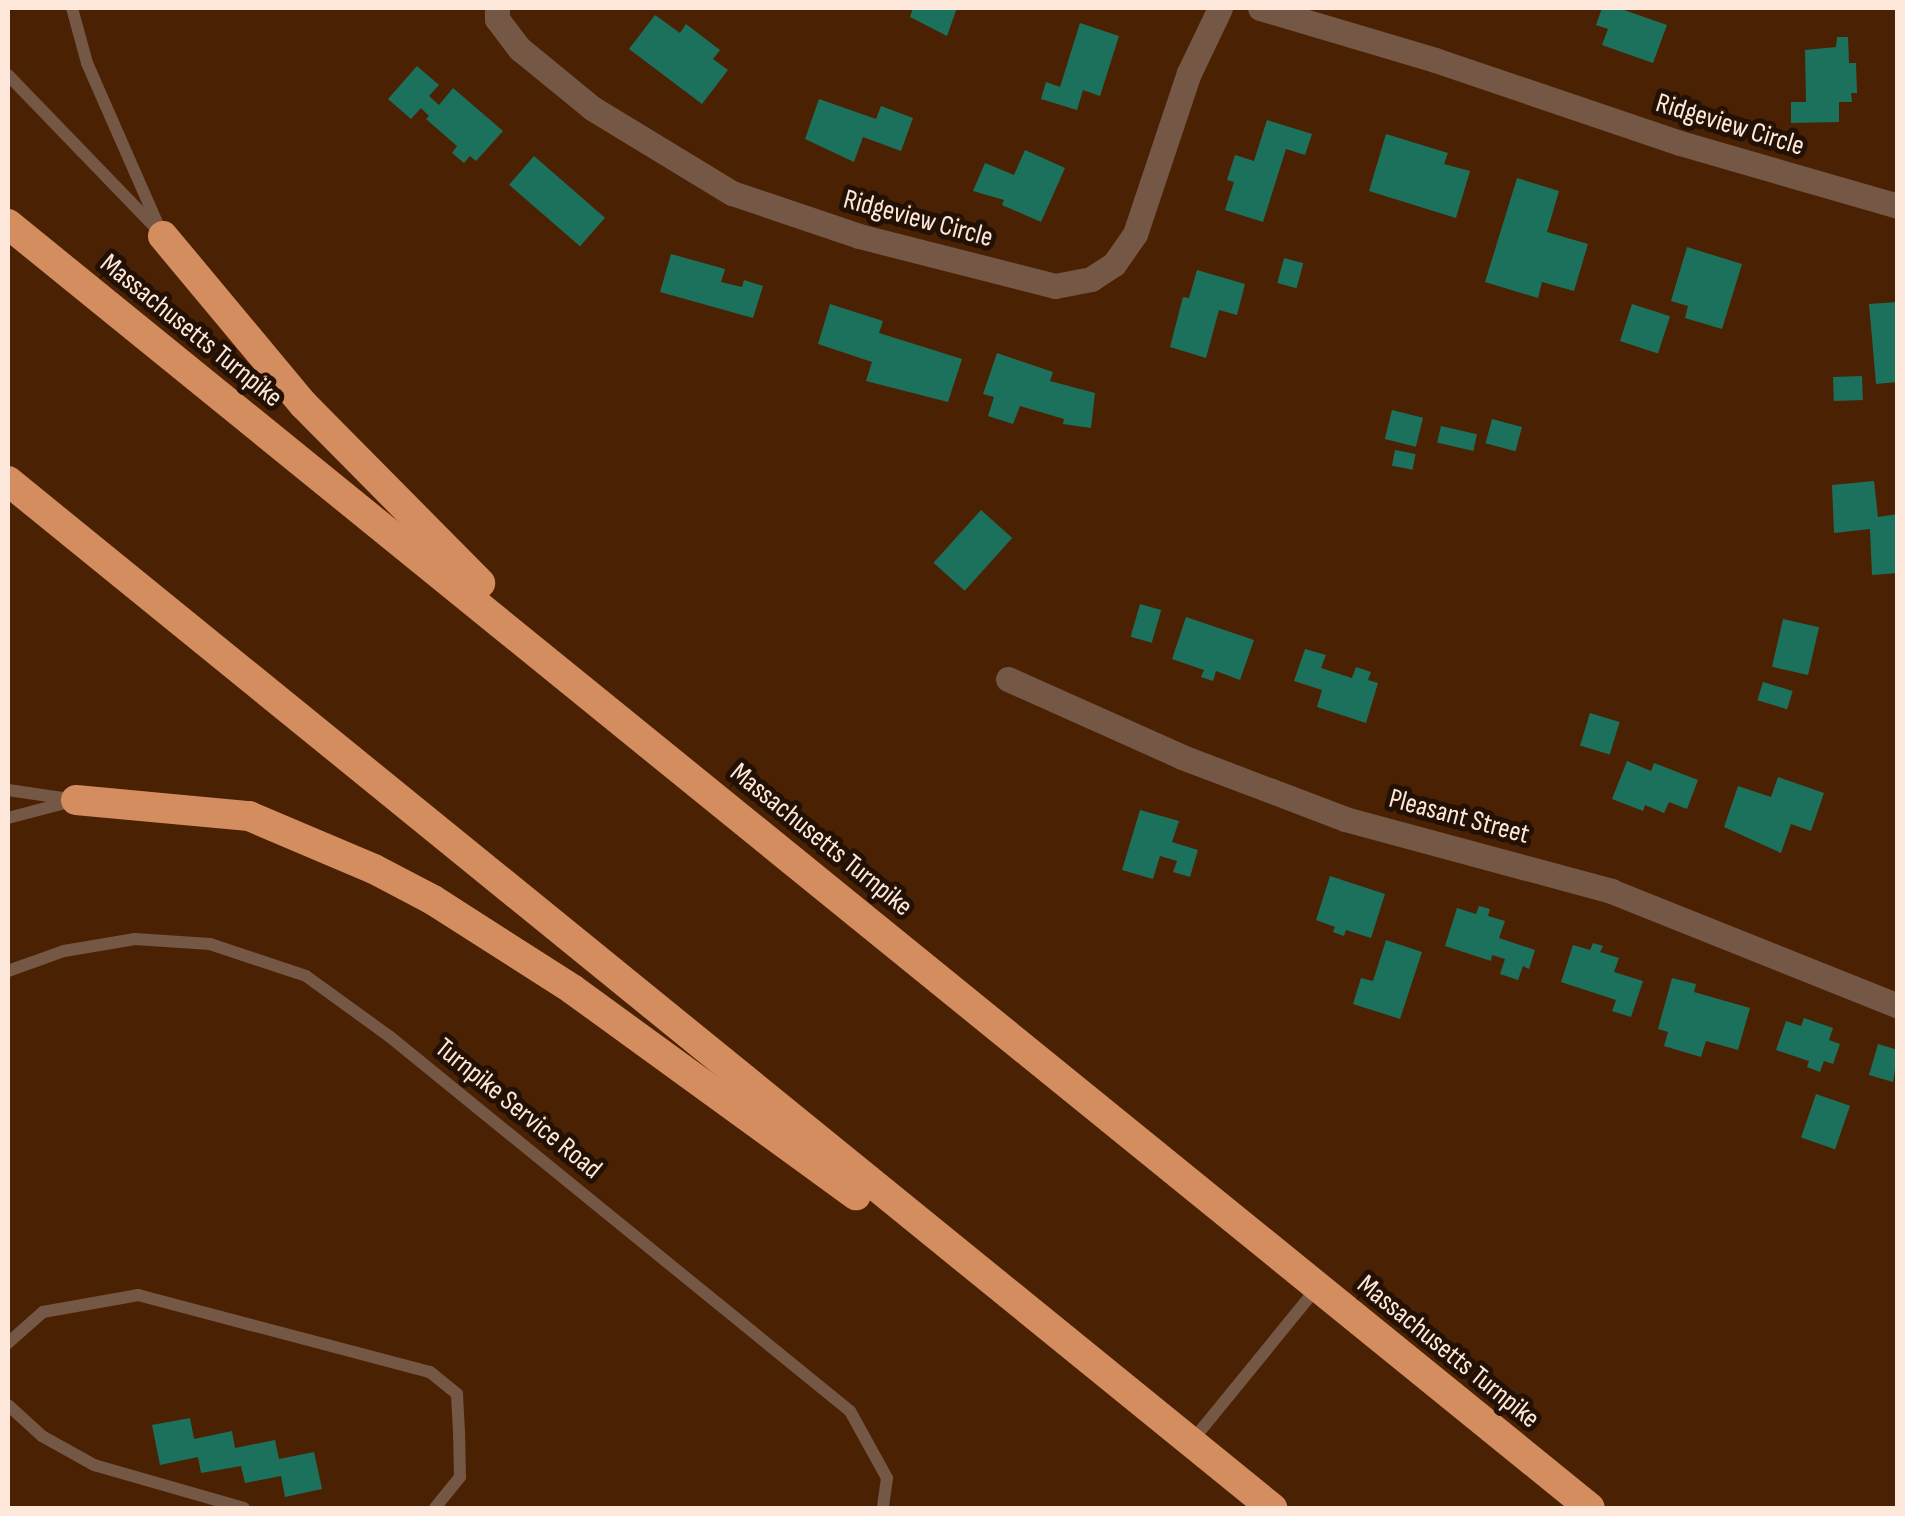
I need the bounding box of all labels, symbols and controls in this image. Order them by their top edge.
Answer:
street label: Ridgeview Circle [1652,87,1808,163]
street label: Ridgeview Circle [840,183,996,255]
street label: Massachusetts Turnpike [93,247,289,415]
street label: Massachusetts Turnpike [723,756,919,924]
street label: Pleasant Street [1385,782,1533,852]
street label: Turnpike Service Road [428,1031,608,1187]
street label: Massachusetts Turnpike [1350,1268,1546,1436]

